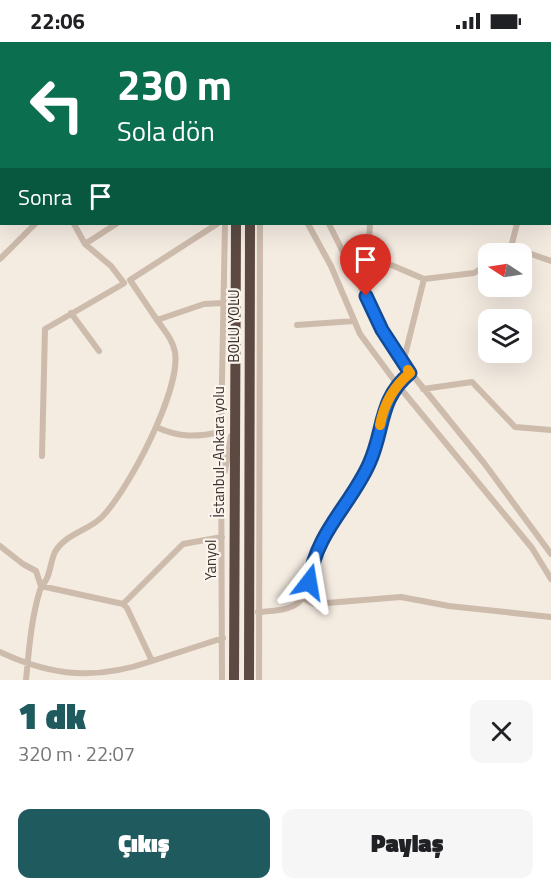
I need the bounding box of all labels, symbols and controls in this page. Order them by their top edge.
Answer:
text: 22:06 [30,4,85,38]
text: 230 m [117,52,232,116]
icon: left [18,66,96,144]
text: Sola dön [117,110,215,151]
text: Sonra [18,180,72,214]
icon: arrive [84,180,117,213]
pin [340,234,391,296]
icon: arrive [349,243,382,276]
north arrow [478,243,532,297]
map controls [478,243,532,363]
street label: BOLU YOLU [222,289,245,363]
button: layers [478,309,532,363]
street label: İstanbul-Ankara yolu [207,386,230,518]
street label: Yanyol [199,539,222,581]
position arrow [277,550,341,614]
text: 1 dk [18,688,86,743]
button: close [470,700,533,763]
text: 320 m · 22:07 [18,738,135,769]
button: Çıkış [18,809,270,878]
button: Paylaş [282,809,533,878]

